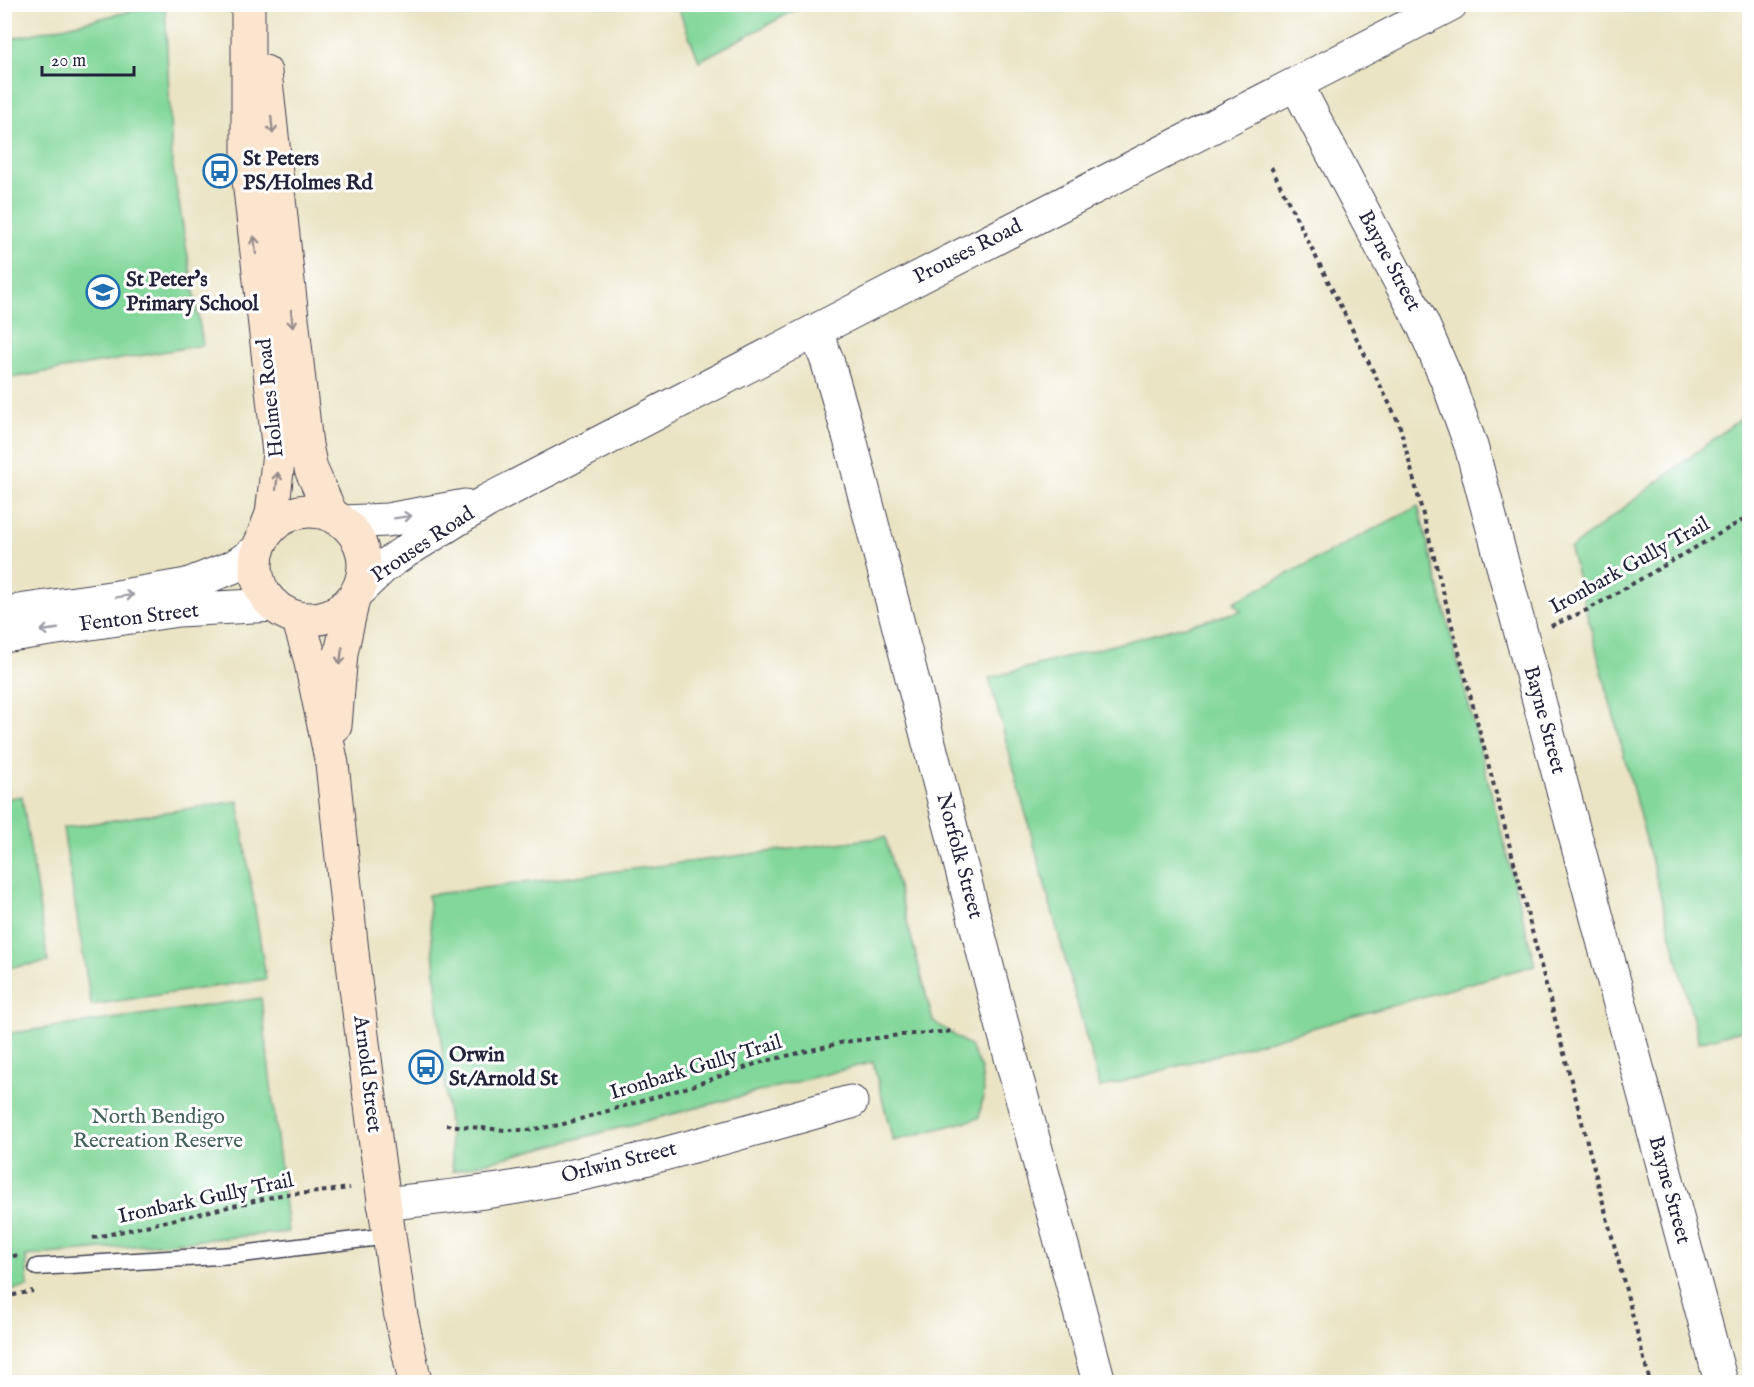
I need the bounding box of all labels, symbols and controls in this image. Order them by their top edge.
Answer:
scale bar [42,39,134,77]
text: 20 m [51,50,86,73]
one-way arrow [266,115,277,135]
place label: St Peters PS/Holmes Rd [243,146,373,197]
bus stop icon: St Peters PS/Holmes Rd [202,153,238,189]
street label: Bayne Street [1351,206,1427,316]
street label: Prouses Road [909,213,1028,291]
one-way arrow [250,236,261,256]
place label: St Peter's Primary School [126,267,260,318]
school or university icon: St Peter's Primary School [85,274,121,310]
one-way arrow [287,309,298,329]
street label: Holmes Road [251,336,291,459]
one-way arrow [272,472,283,491]
street label: Prouses Road [366,500,480,589]
one-way arrow [393,511,412,522]
street label: Ironbark Gully Trail [1545,511,1715,621]
one-way arrow [114,590,134,601]
street label: Fenton Street [78,597,200,639]
one-way arrow [40,624,59,635]
one-way arrow [336,645,347,665]
street label: Bayne Street [1517,663,1571,777]
street label: Norfolk Street [929,790,989,922]
street label: Arnold Street [346,1013,388,1134]
street label: Ironbark Gully Trail [607,1029,786,1107]
place label: Orwin St/Arnold St [449,1042,559,1093]
bus stop icon: Orwin St/Arnold St [408,1049,444,1085]
park label: North Bendigo Recreation Reserve [73,1104,243,1155]
street label: Bayne Street [1642,1133,1696,1247]
street label: Orlwin Street [559,1136,679,1190]
street label: Ironbark Gully Trail [116,1167,296,1231]

